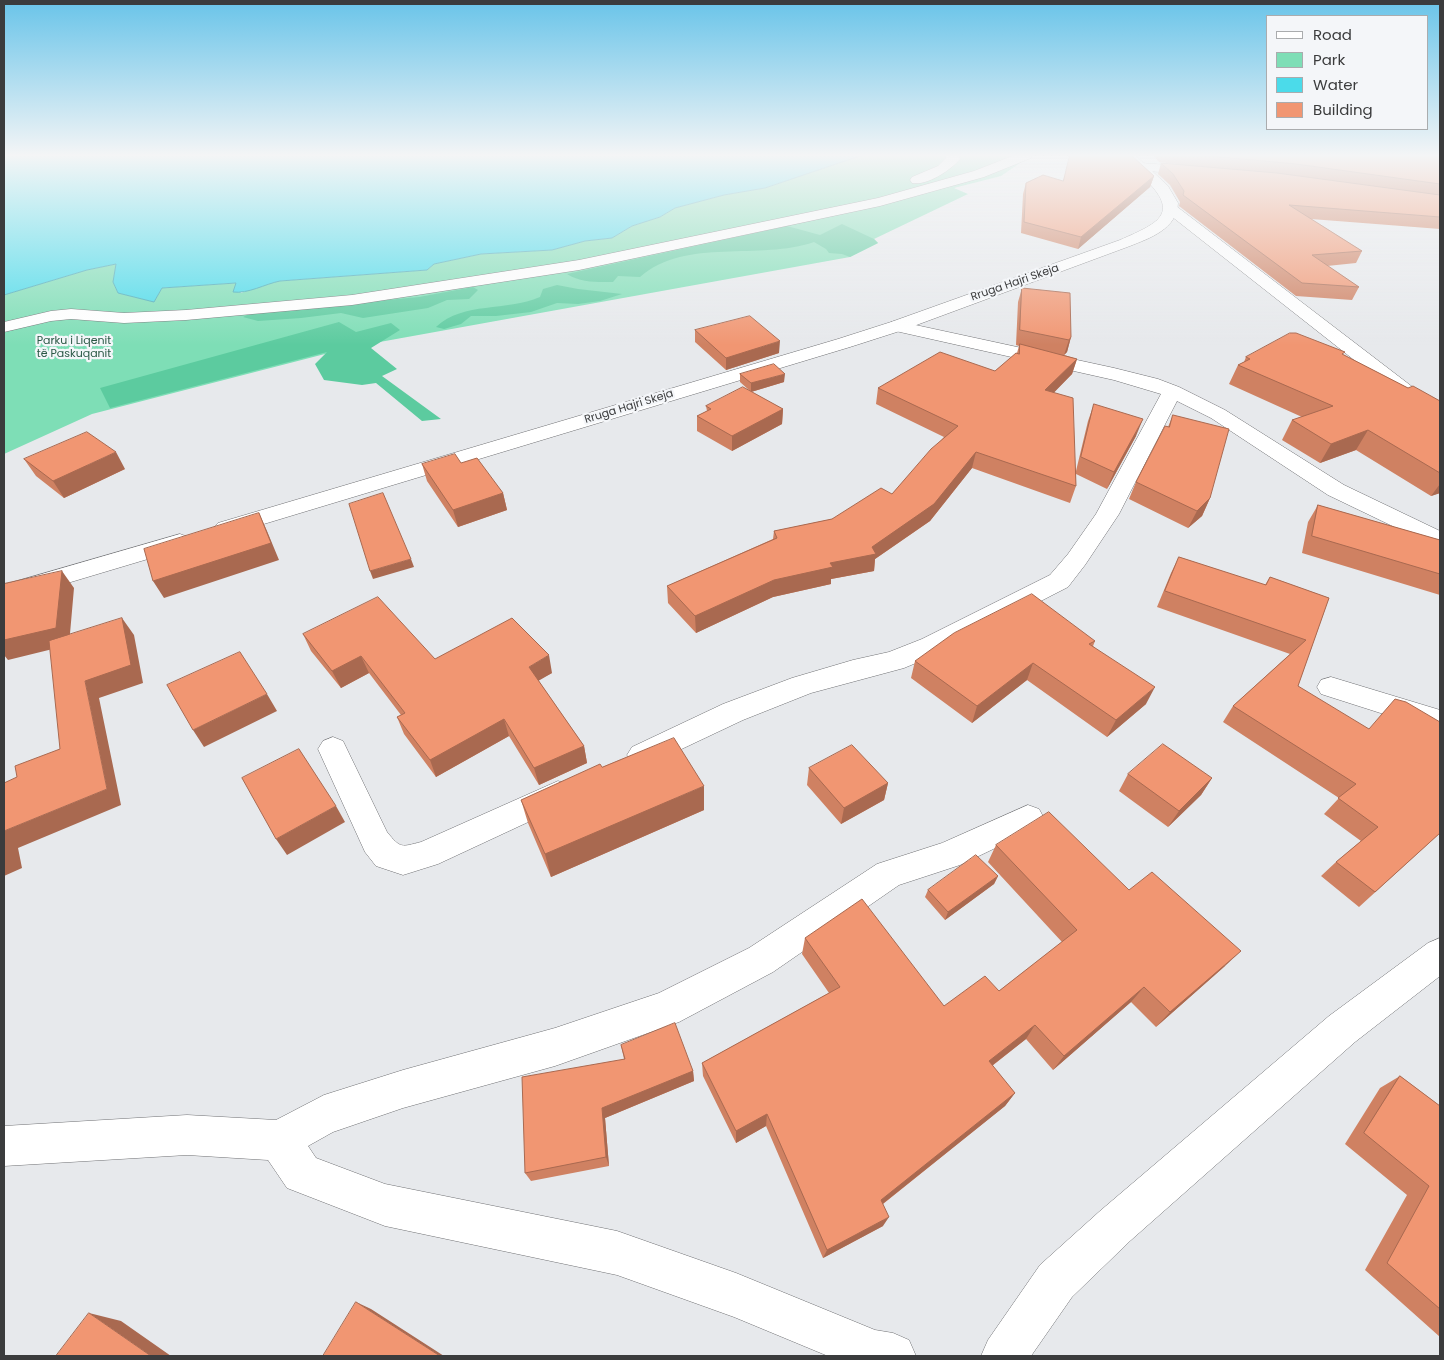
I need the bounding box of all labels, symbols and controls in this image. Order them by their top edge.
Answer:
legend [1266,15,1429,130]
text: Road [1313,24,1352,45]
text: Park [1313,49,1345,70]
text: Water [1313,74,1358,95]
text: Building [1313,99,1373,120]
street label: Rruga Hajri Skeja [969,262,1061,304]
park label: Parku i Liqenit të Paskuqanit [37,334,111,360]
street label: Rruga Hajri Skeja [583,387,675,427]

